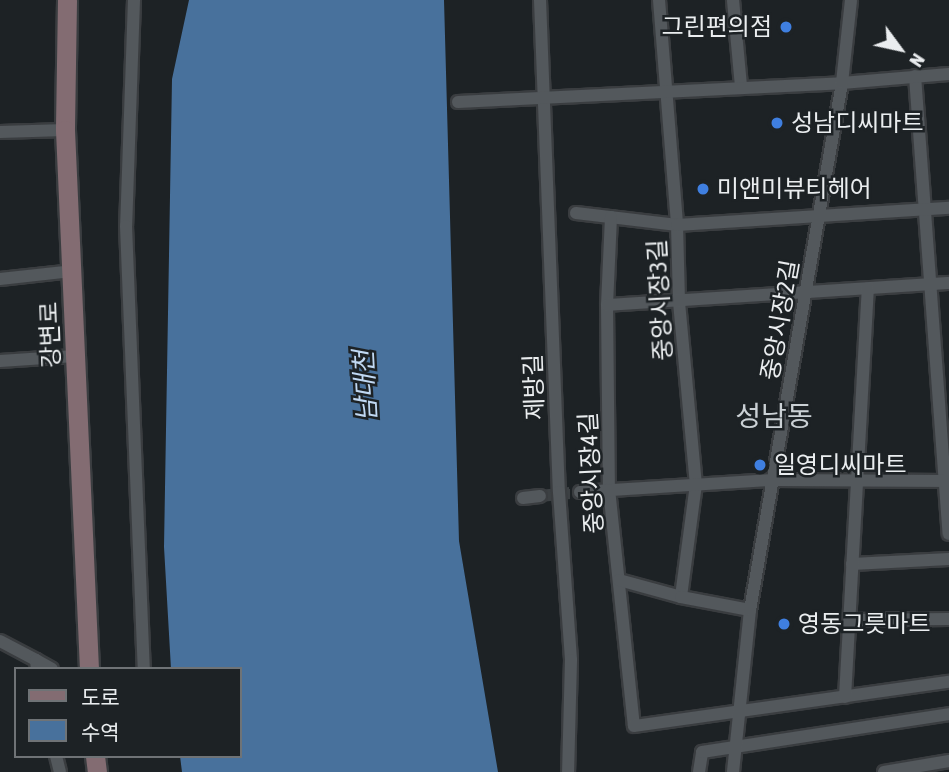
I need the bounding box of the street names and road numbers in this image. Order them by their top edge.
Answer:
street label: 중앙시장3길 [642,238,678,362]
street label: 중앙시장2길 [755,258,805,382]
street label: 강변로 [34,301,66,369]
street label: 제방길 [518,353,550,421]
street label: 중앙시장4길 [573,411,609,535]

